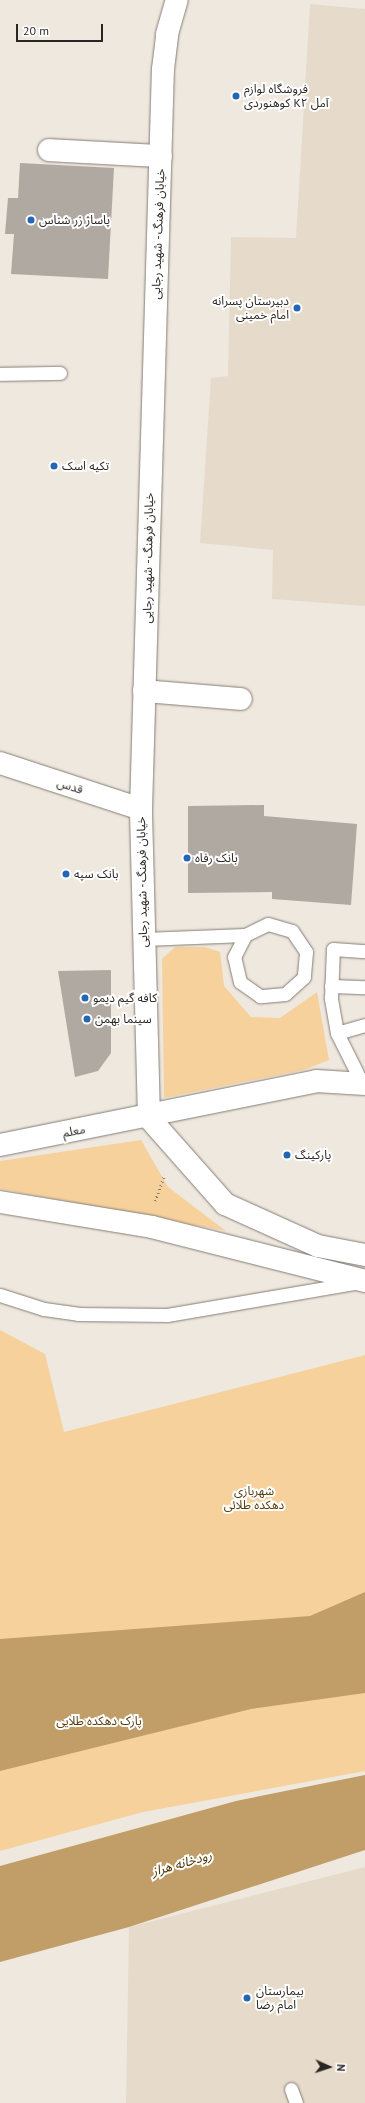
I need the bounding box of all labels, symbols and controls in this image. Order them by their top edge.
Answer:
scale bar [18,16,105,42]
text: 20 m [23,23,49,38]
place label: فروشگاه لوازم کوهنوردی K۲ آمل [244,82,329,110]
marker: فروشگاه لوازم کوهنوردی K۲ آمل [231,91,241,101]
street label: خیابان فرهنگ - شهید رجایی [148,167,168,301]
place label: پاساژ زر شناس [39,213,110,227]
marker: پاساژ زر شناس [26,215,36,225]
place label: دبیرستان پسرانه امام خمینی [212,294,289,322]
marker: دبیرستان پسرانه امام خمینی [292,303,302,313]
place label: تکیه اسک [62,459,109,473]
marker: تکیه اسک [49,461,59,471]
street label: خیابان فرهنگ - شهید رجایی [140,492,156,624]
street label: قدس [55,775,85,797]
street label: خیابان فرهنگ - شهید رجایی [134,816,150,948]
place label: بانک رفاه [195,851,238,865]
marker: بانک رفاه [182,853,192,863]
place label: بانک سپه [74,867,119,881]
marker: بانک سپه [61,869,71,879]
place label: کافه گیم دیمو [93,991,157,1005]
marker: کافه گیم دیمو [80,993,90,1003]
place label: سینما بهمن [95,1012,152,1026]
marker: سینما بهمن [82,1014,92,1024]
street label: معلم [61,1122,87,1140]
place label: پارکینگ [295,1148,331,1162]
marker: پارکینگ [282,1150,292,1160]
park label: شهربازی دهکده طلائی [224,1484,284,1512]
park label: پارک دهکده طلایی [56,1714,142,1728]
water label: رودخانه هراز [150,1848,214,1880]
place label: بیمارستان امام رضا [256,1984,304,2012]
marker: بیمارستان امام رضا [241,1992,253,2004]
north arrow [309,2047,349,2087]
text: N [334,2064,348,2072]

